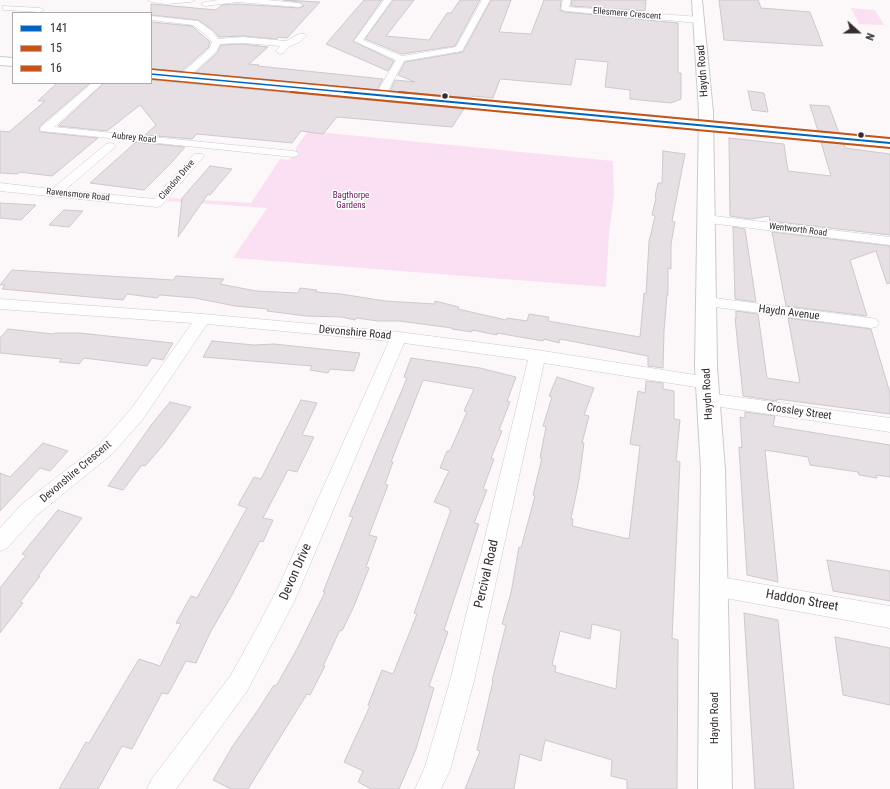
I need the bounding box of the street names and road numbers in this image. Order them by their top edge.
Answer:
street label: Ellesmere Crescent [592,6,662,22]
street label: Haydn Road [695,45,711,97]
street label: Aubrey Road [111,130,157,146]
street label: Clandon Drive [157,158,197,202]
street label: Ravensmore Road [46,186,110,204]
street label: Wentworth Road [768,221,828,239]
street label: Haydn Avenue [758,303,820,323]
street label: Devonshire Road [318,323,392,343]
street label: Haydn Road [700,368,716,420]
street label: Crossley Street [766,401,832,423]
street label: Devonshire Crescent [38,438,114,506]
street label: Percival Road [472,538,502,610]
street label: Devon Drive [277,541,315,603]
street label: Haddon Street [764,587,840,615]
street label: Haydn Road [708,692,722,744]

